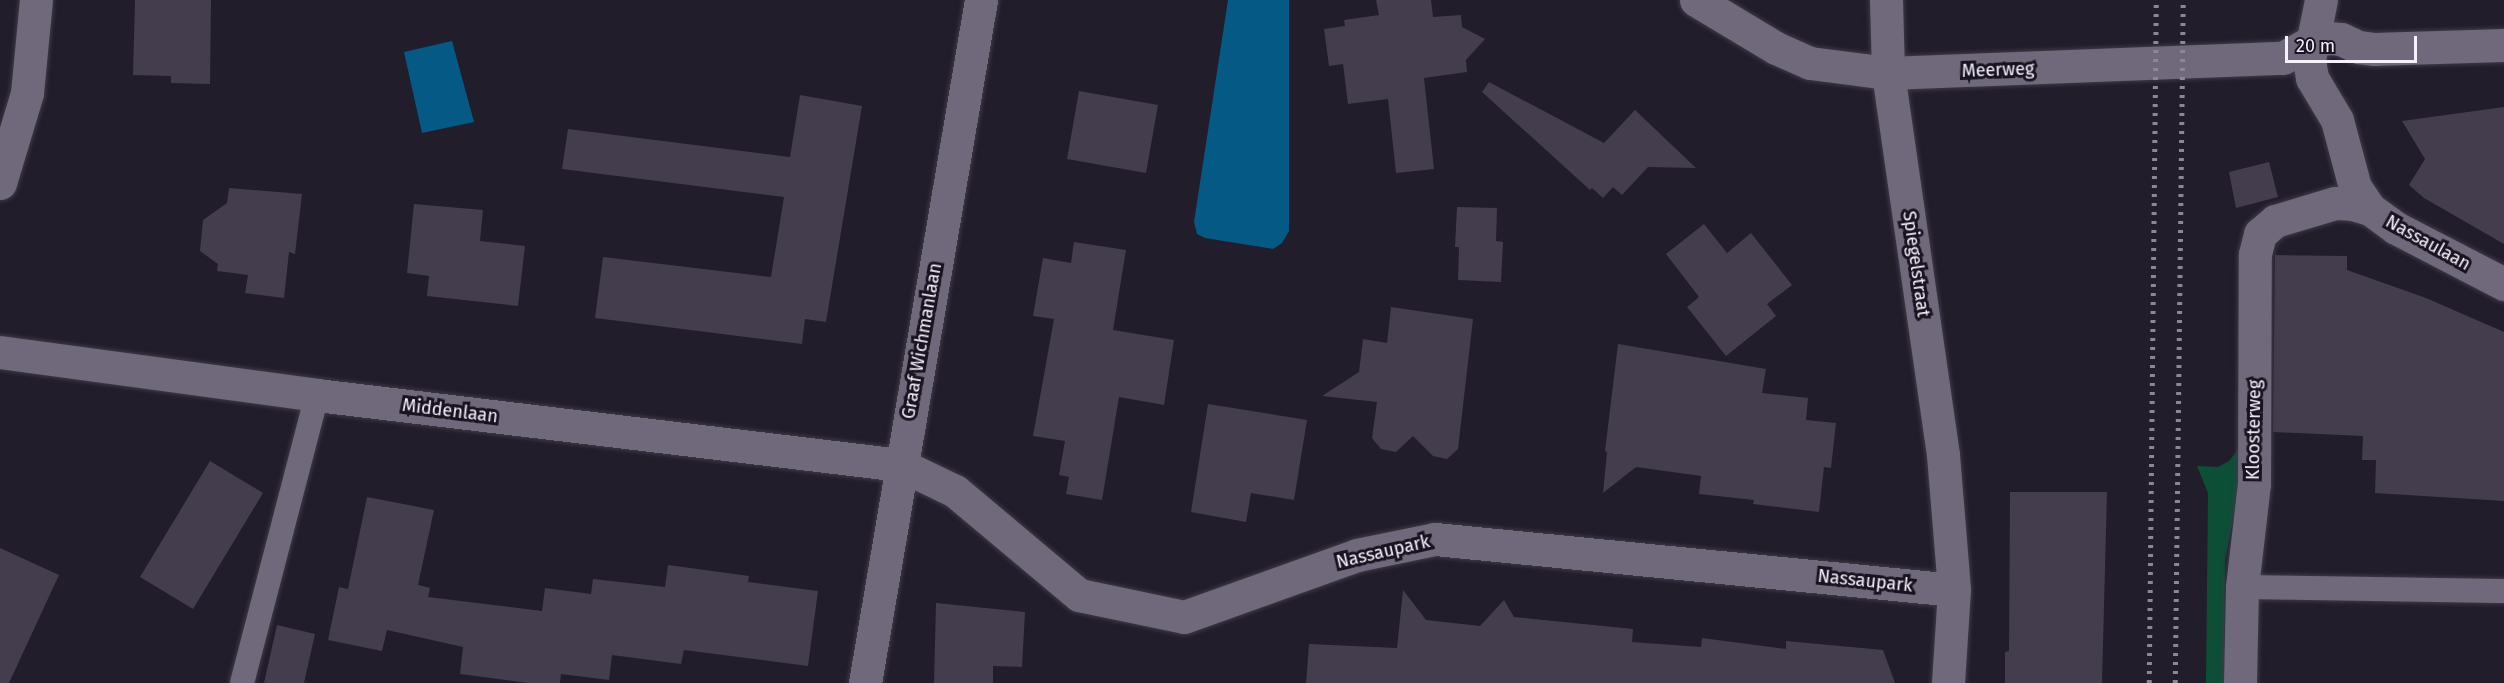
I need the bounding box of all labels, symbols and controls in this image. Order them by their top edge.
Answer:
scale bar [2288,24,2420,62]
text: 20 m [2296,35,2335,57]
street label: Meerweg [1961,58,2035,82]
street label: Spiegelstraat [1898,210,1934,318]
street label: Nassaulaan [2382,211,2474,275]
street label: Graaf Wichmanlaan [898,261,946,421]
street label: Kloosterweg [2242,380,2266,480]
street label: Middenlaan [401,394,499,428]
street label: Nassaupark [1334,531,1432,573]
street label: Nassaupark [1817,565,1913,597]

